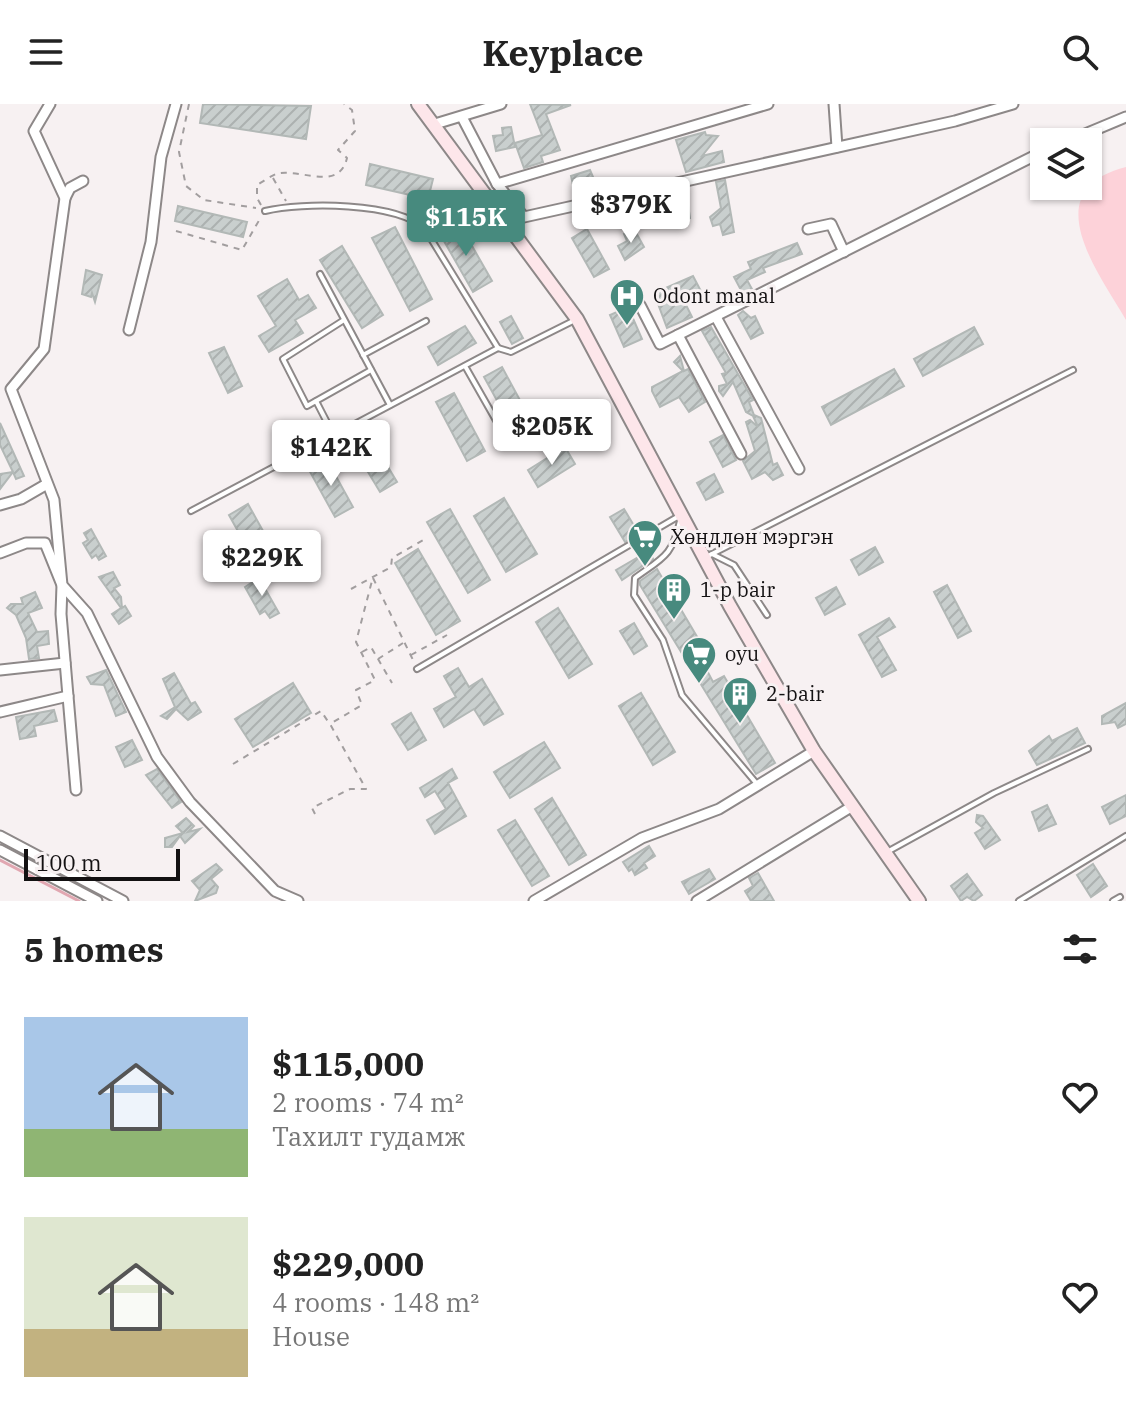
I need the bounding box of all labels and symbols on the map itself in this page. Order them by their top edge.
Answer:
pin: $379K [575,177,687,245]
pin: $115K [410,190,522,258]
hospital icon: Odont manal [608,277,646,327]
place label: Odont manal [653,282,775,309]
pin: $205K [496,399,608,467]
pin: $142K [275,420,387,488]
supermarket icon: Хөндлөн мэргэн [626,518,664,568]
place label: Хөндлөн мэргэн [671,523,834,550]
pin: $229K [206,530,318,598]
building icon: 1-p bair [655,571,693,621]
place label: 1-p bair [700,576,775,603]
supermarket icon: oyu [680,635,718,685]
place label: oyu [725,640,759,667]
building icon: 2-bair [721,675,759,725]
place label: 2-bair [766,680,824,707]
scale bar [24,845,180,881]

